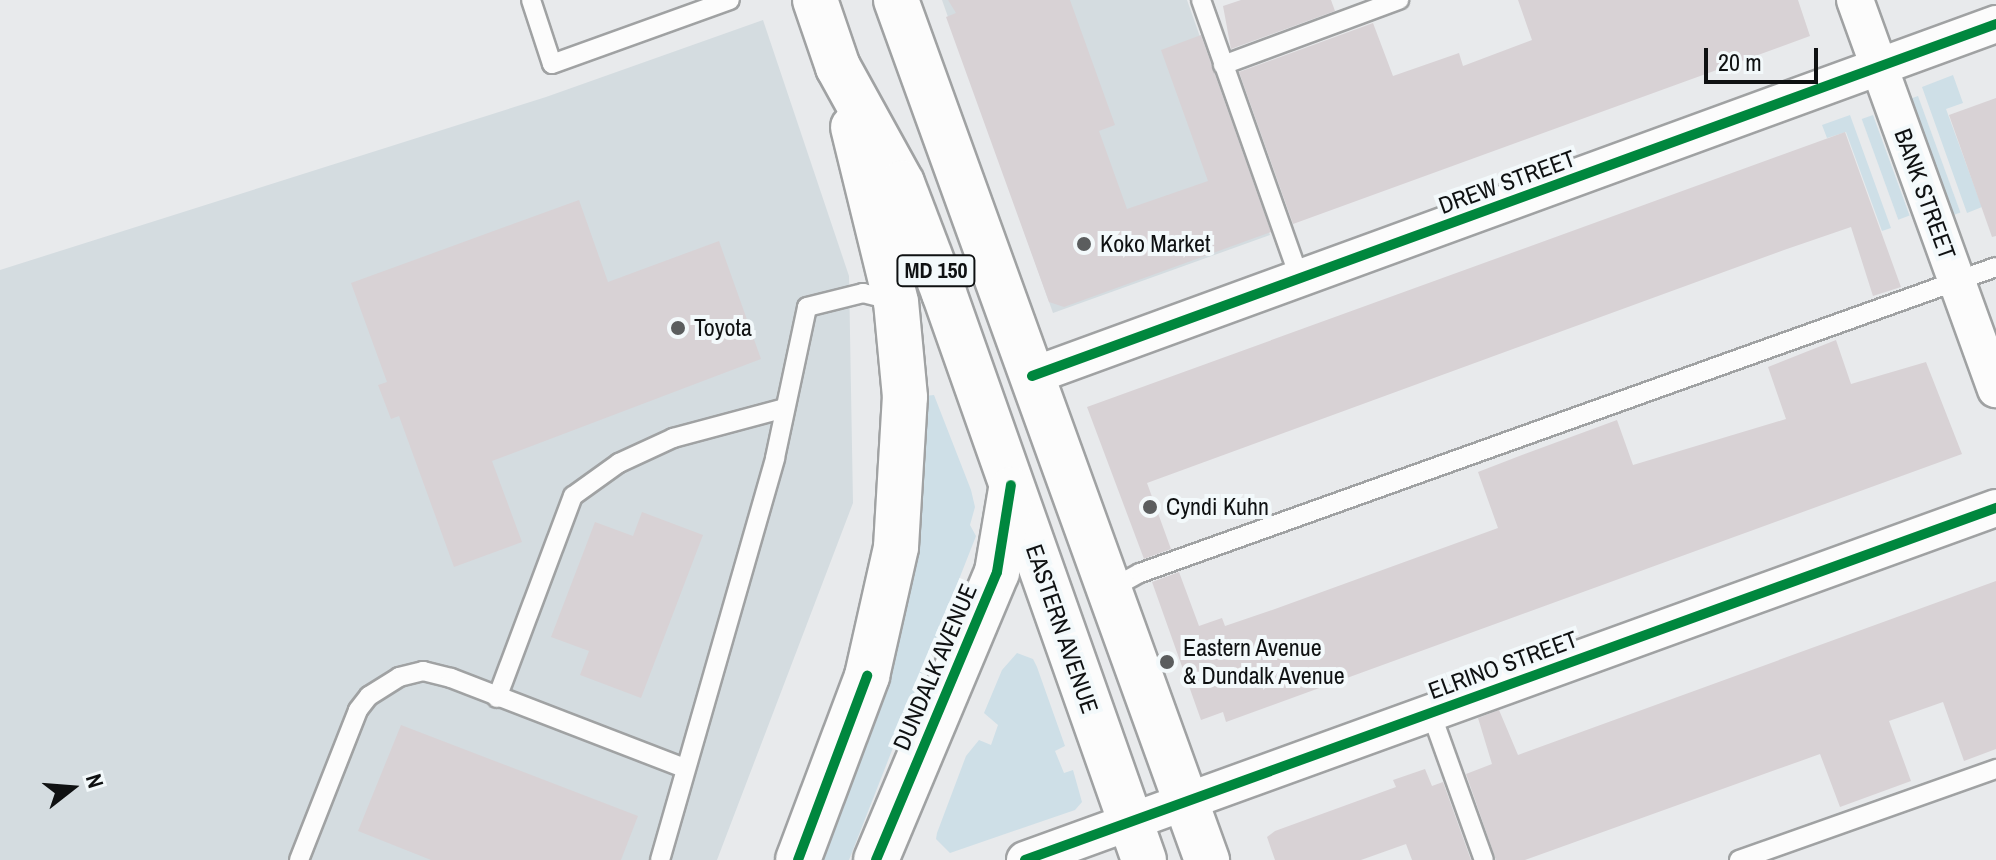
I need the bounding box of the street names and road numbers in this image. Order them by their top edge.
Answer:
street label: BANK STREET [1888,125,1962,263]
street label: DREW STREET [1435,144,1579,220]
road number: MD 150 [896,253,976,289]
street label: EASTERN AVENUE [1019,540,1105,718]
street label: DUNDALK AVENUE [887,579,983,755]
street label: ELRINO STREET [1425,625,1581,705]

